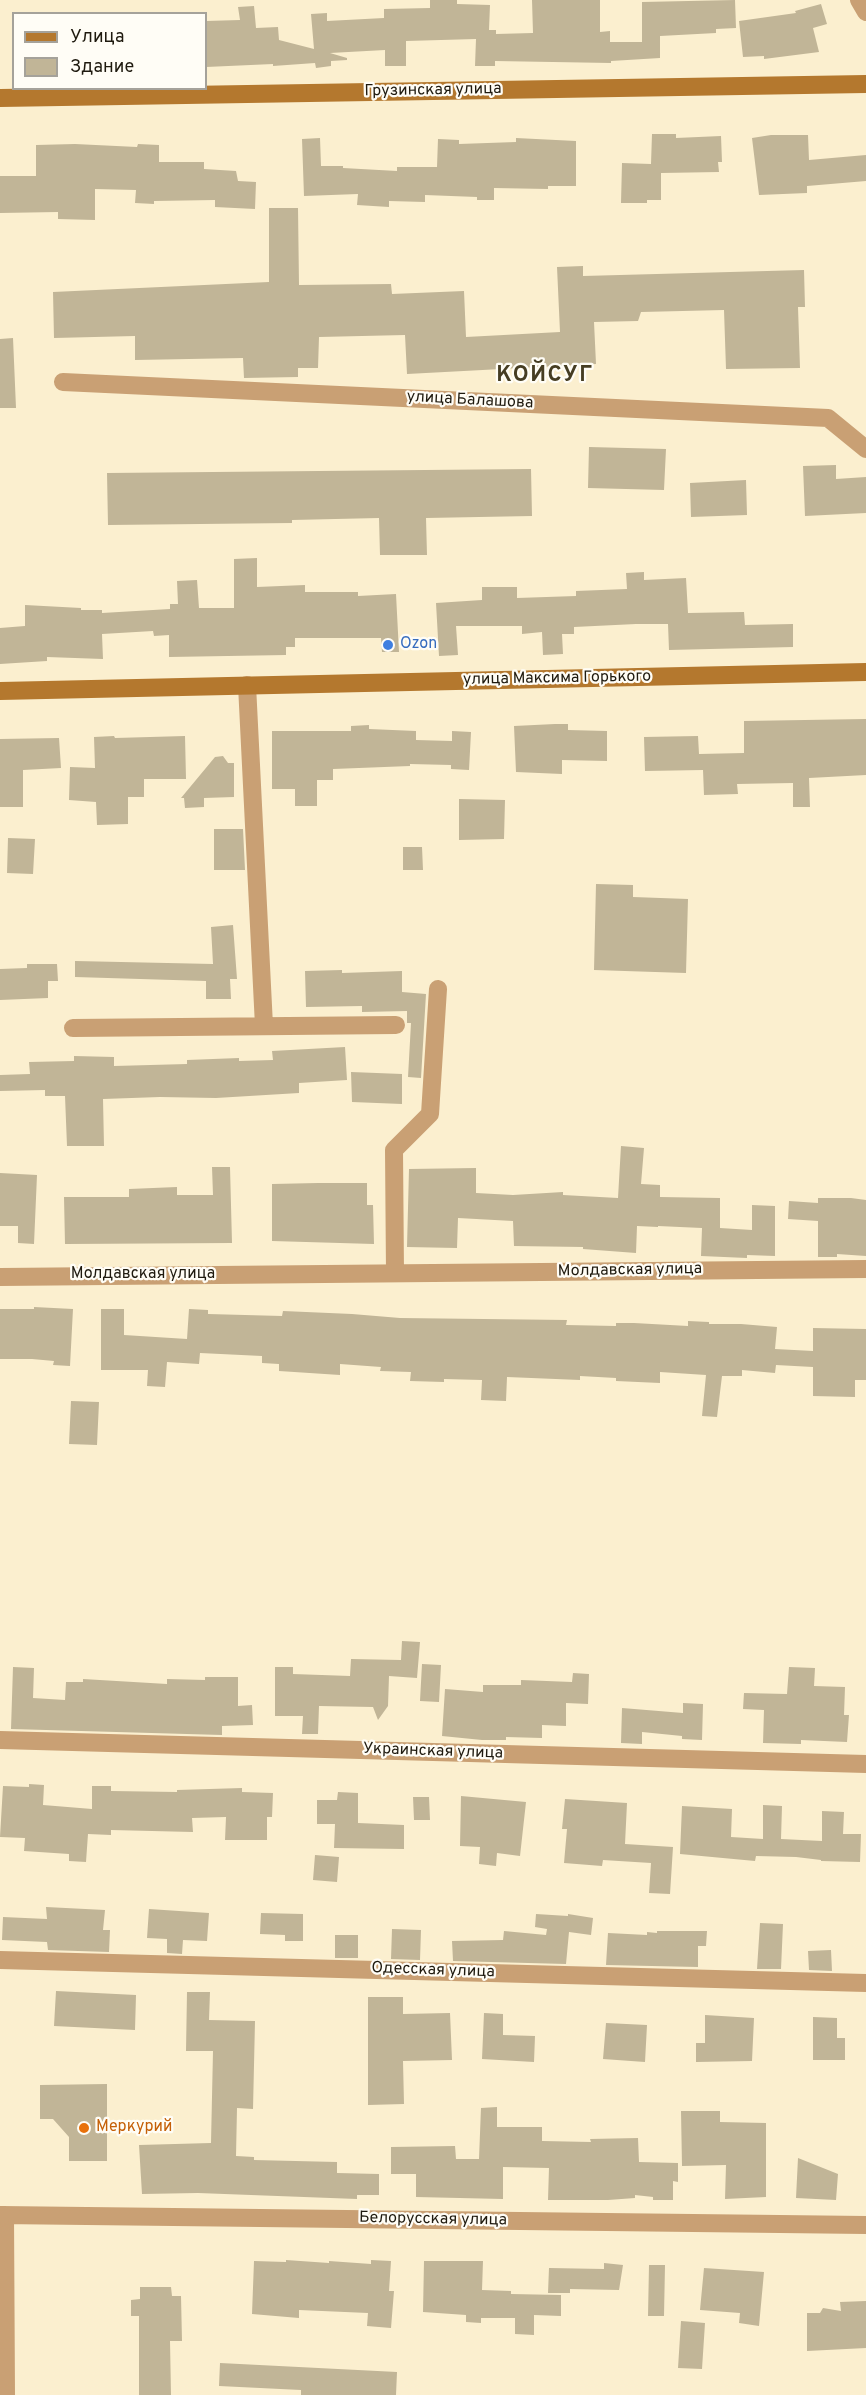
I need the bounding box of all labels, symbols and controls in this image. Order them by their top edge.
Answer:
legend [12,12,207,90]
text: Улица [70,26,124,49]
text: Здание [70,56,134,79]
street label: Грузинская улица [364,80,502,102]
district label: КОЙСУГ [496,364,594,390]
street label: улица Балашова [406,388,534,414]
place label: Ozon [400,635,437,655]
marker: Ozon [381,638,395,652]
street label: улица Максима Горького [463,668,651,690]
street label: Молдавская улица [558,1260,702,1282]
street label: Молдавская улица [71,1265,215,1285]
street label: Украинская улица [363,1740,503,1764]
street label: Одесская улица [371,1959,495,1983]
place label: Меркурий [96,2118,172,2138]
marker: Меркурий [77,2121,91,2135]
street label: Белорусская улица [359,2209,507,2231]

